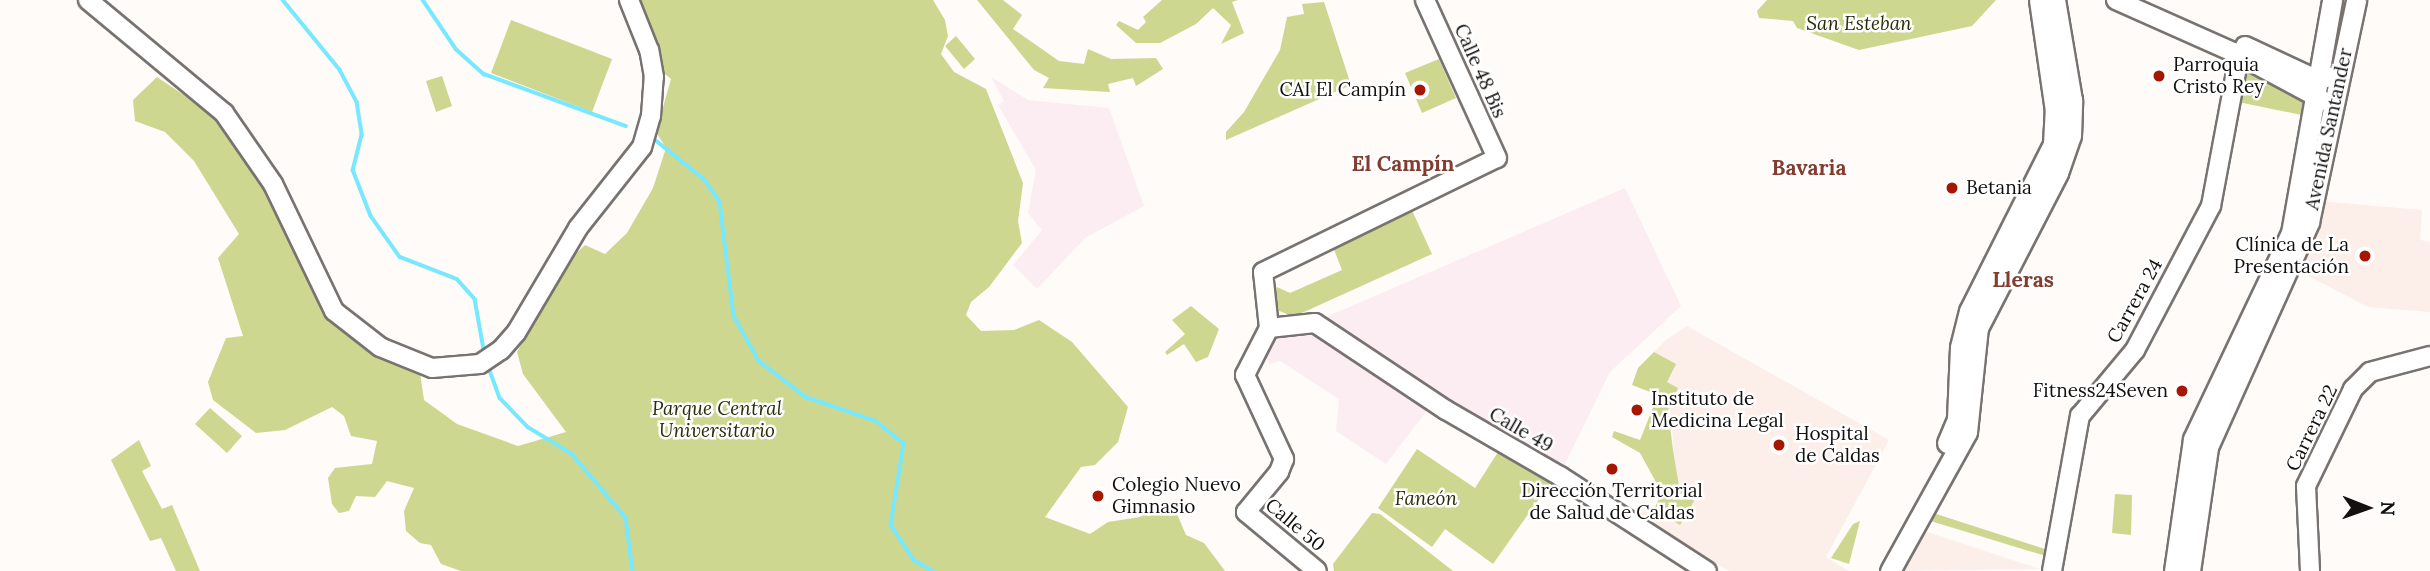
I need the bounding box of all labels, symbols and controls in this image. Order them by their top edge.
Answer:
park label: San Esteban [1806,13,1912,35]
street label: Calle 48 Bis [1449,20,1511,122]
street label: Avenida Santander [2301,46,2357,212]
place label: Parroquia Cristo Rey [2173,54,2264,98]
marker: Parroquia Cristo Rey [2151,68,2167,84]
place label: CAI El Campín [1279,79,1406,101]
marker: CAI El Campín [1412,82,1428,98]
district label: El Campín [1352,151,1454,177]
district label: Bavaria [1772,155,1846,181]
place label: Betania [1966,177,2032,199]
marker: Betania [1944,180,1960,196]
place label: Clínica de La Presentación [2233,234,2349,278]
marker: Clínica de La Presentación [2355,246,2375,266]
street label: Carrera 24 [2103,255,2167,347]
district label: Lleras [1992,267,2054,293]
place label: Fitness24Seven [2033,380,2168,402]
street label: Carrera 22 [2281,381,2343,475]
marker: Fitness24Seven [2174,383,2190,399]
place label: Instituto de Medicina Legal [1651,388,1784,432]
park label: Parque Central Universitario [652,398,782,442]
marker: Instituto de Medicina Legal [1629,402,1645,418]
street label: Calle 49 [1485,403,1557,457]
place label: Hospital de Caldas [1795,423,1880,467]
marker: Hospital de Caldas [1769,435,1789,455]
marker: Dirección Territorial de Salud de Caldas [1604,461,1620,477]
north arrow [2332,473,2402,543]
place label: Colegio Nuevo Gimnasio [1112,474,1241,518]
place label: Dirección Territorial de Salud de Caldas [1521,480,1703,524]
marker: Colegio Nuevo Gimnasio [1090,488,1106,504]
park label: Faneón [1395,488,1457,510]
street label: Calle 50 [1261,493,1329,557]
text: N [2376,501,2400,516]

